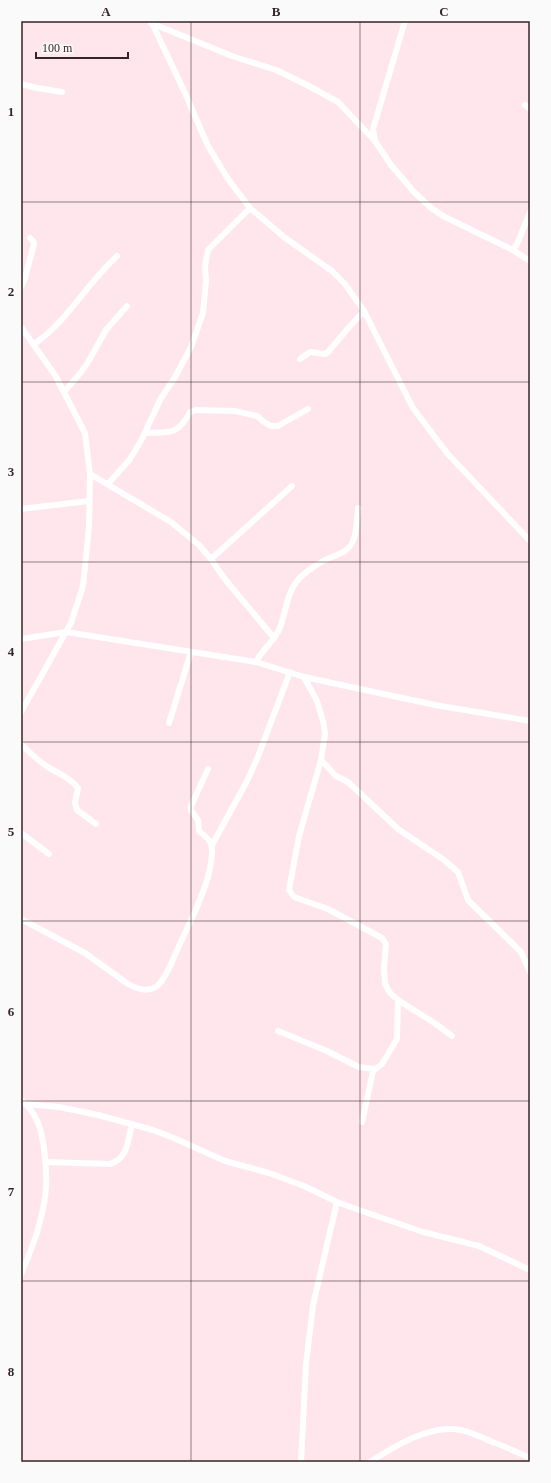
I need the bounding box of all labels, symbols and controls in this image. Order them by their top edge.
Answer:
text: A [101,4,111,19]
text: B [272,4,281,19]
text: C [439,4,449,19]
scale bar [36,34,128,60]
text: 100 m [42,41,73,55]
text: 1 [8,104,14,119]
text: 2 [8,284,14,299]
text: 3 [8,464,15,479]
text: 4 [8,644,15,659]
text: 5 [8,824,15,839]
text: 6 [8,1004,15,1019]
text: 7 [8,1184,15,1199]
text: 8 [8,1364,15,1379]

